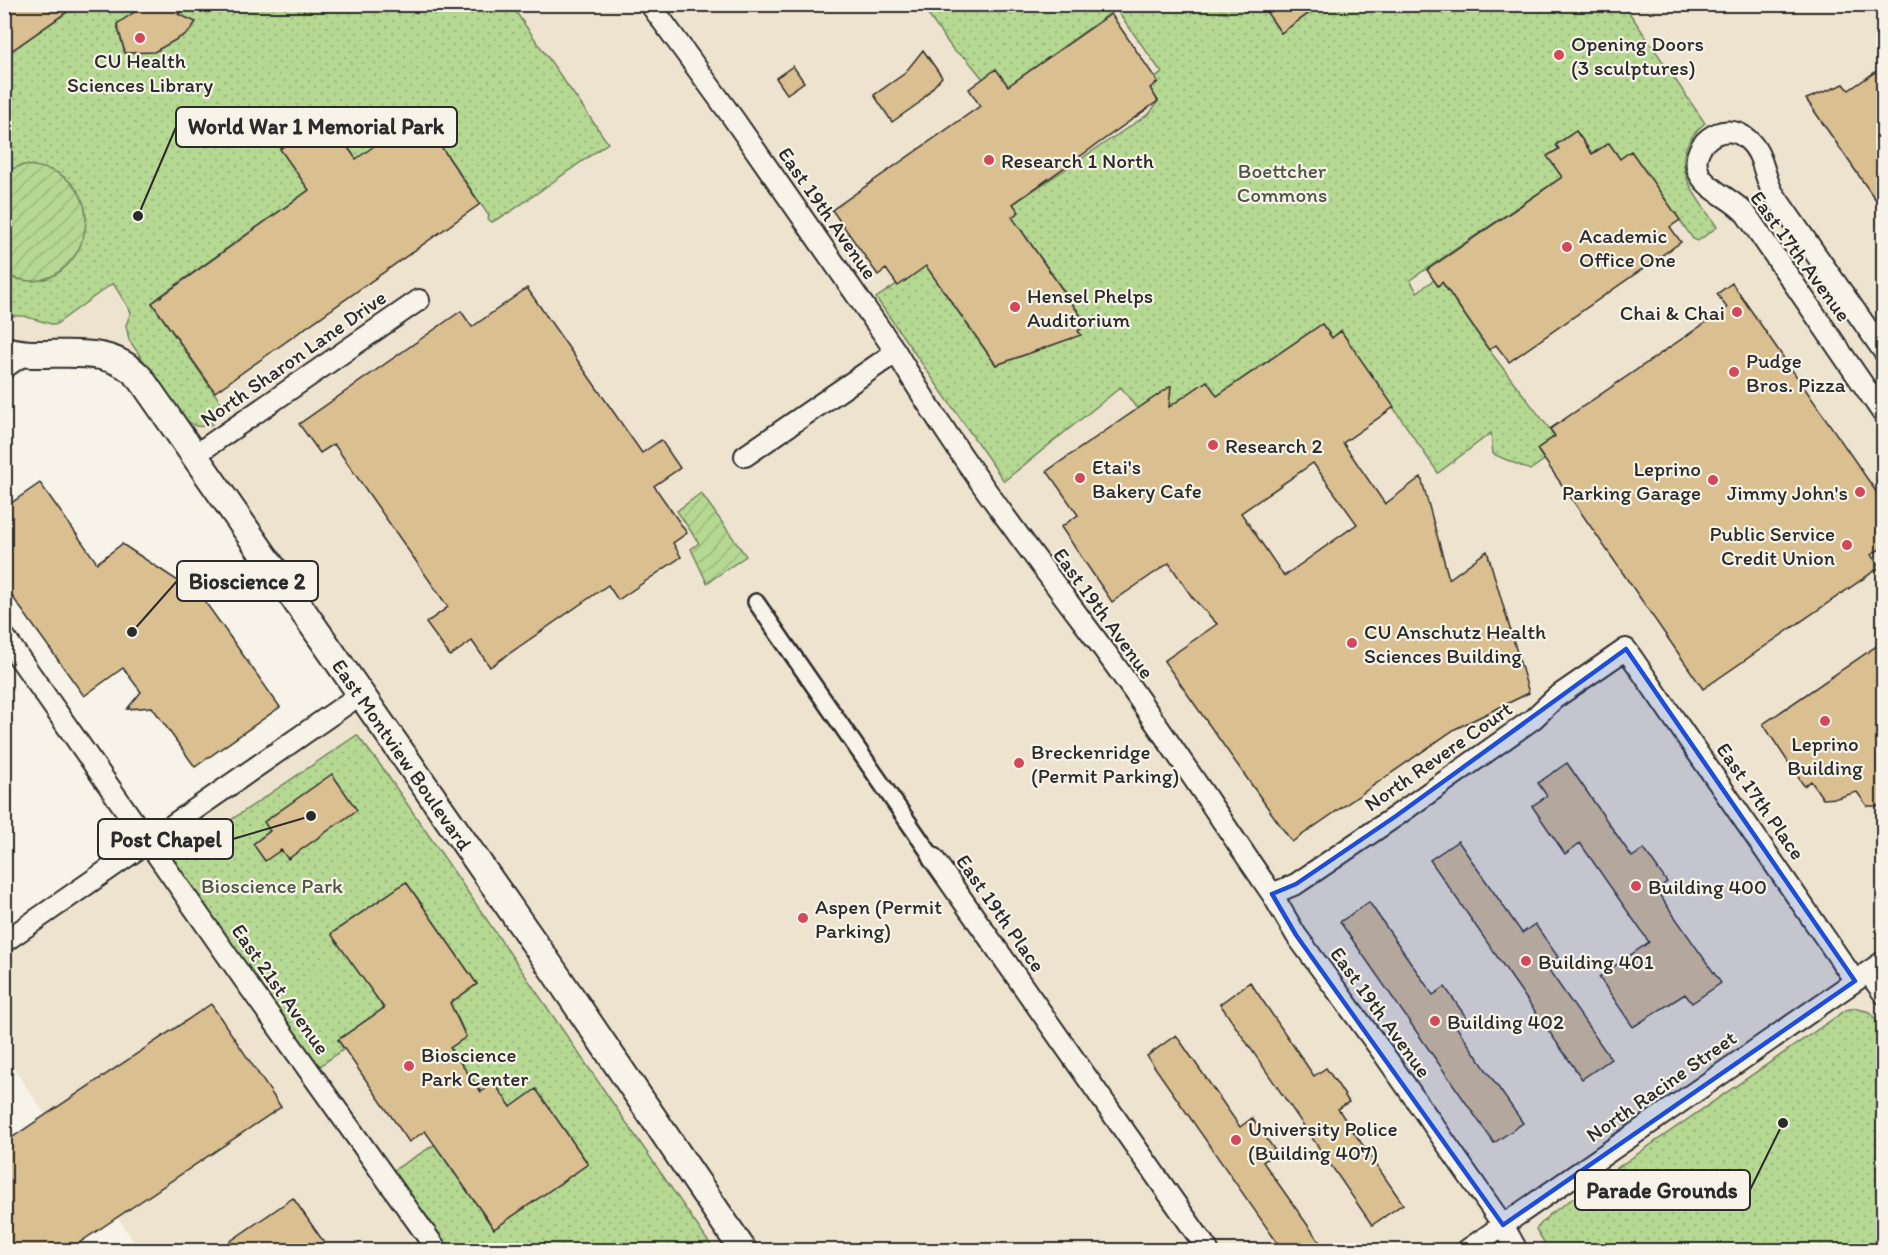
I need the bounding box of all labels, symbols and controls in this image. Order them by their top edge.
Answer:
marker: CU Health Sciences Library [133,31,147,45]
place label: Opening Doors (3 sculptures) [1571,31,1704,80]
place label: CU Health Sciences Library [67,48,213,97]
marker: Opening Doors (3 sculptures) [1552,48,1566,62]
callout: World War 1 Memorial Park [176,107,457,147]
text: World War 1 Memorial Park [188,113,445,140]
street label: East 19th Avenue [773,142,883,284]
place label: Research 1 North [1001,148,1155,173]
marker: Research 1 North [982,153,996,167]
park label: Boettcher Commons [1237,158,1327,207]
street label: East 17th Avenue [1745,186,1857,326]
place label: Academic Office One [1579,223,1676,272]
marker: Academic Office One [1560,240,1574,254]
place label: Hensel Phelps Auditorium [1027,283,1153,332]
street label: North Sharon Lane Drive [195,284,391,432]
marker: Hensel Phelps Auditorium [1008,300,1022,314]
place label: Chai & Chai [1620,300,1725,325]
marker: Chai & Chai [1730,305,1744,319]
place label: Pudge Bros. Pizza [1746,348,1846,397]
marker: Pudge Bros. Pizza [1727,365,1741,379]
place label: Research 2 [1225,433,1323,458]
marker: Research 2 [1206,438,1220,452]
place label: Etai's Bakery Cafe [1092,454,1202,503]
place label: Leprino Parking Garage [1562,456,1701,505]
marker: Etai's Bakery Cafe [1073,471,1087,485]
marker: Leprino Parking Garage [1706,473,1720,487]
place label: Jimmy John's [1727,480,1848,505]
marker: Jimmy John's [1853,485,1867,499]
place label: Public Service Credit Union [1709,521,1835,570]
marker: Public Service Credit Union [1840,538,1854,552]
street label: East 19th Avenue [1048,543,1160,683]
callout: Bioscience 2 [177,561,318,601]
text: Bioscience 2 [189,568,306,595]
place label: CU Anschutz Health Sciences Building [1364,619,1546,668]
marker: CU Anschutz Health Sciences Building [1345,636,1359,650]
street label: East Montview Boulevard [327,654,478,855]
street label: North Revere Court [1359,696,1517,816]
marker: Leprino Building [1818,714,1832,728]
place label: Leprino Building [1787,731,1863,780]
street label: East 17th Place [1711,738,1811,864]
place label: Breckenridge (Permit Parking) [1031,739,1179,788]
marker: Breckenridge (Permit Parking) [1012,756,1026,770]
callout: Post Chapel [98,819,233,859]
text: Post Chapel [110,826,222,853]
street label: East 19th Place [951,849,1051,977]
park label: Bioscience Park [201,873,343,898]
place label: Building 400 [1648,874,1767,899]
marker: Building 400 [1629,879,1643,893]
place label: Aspen (Permit Parking) [815,894,942,943]
marker: Aspen (Permit Parking) [796,911,810,925]
street label: East 21st Avenue [227,919,335,1059]
street label: East 19th Avenue [1325,942,1437,1082]
place label: Building 401 [1538,949,1654,974]
marker: Building 401 [1519,954,1533,968]
place label: Building 402 [1447,1009,1564,1034]
marker: Building 402 [1428,1014,1442,1028]
street label: North Racine Street [1581,1025,1741,1147]
place label: Bioscience Park Center [421,1042,528,1091]
marker: Bioscience Park Center [402,1059,416,1073]
place label: University Police (Building 407) [1248,1116,1398,1165]
marker: University Police (Building 407) [1229,1133,1243,1147]
callout: Parade Grounds [1575,1170,1750,1210]
text: Parade Grounds [1586,1177,1738,1204]

